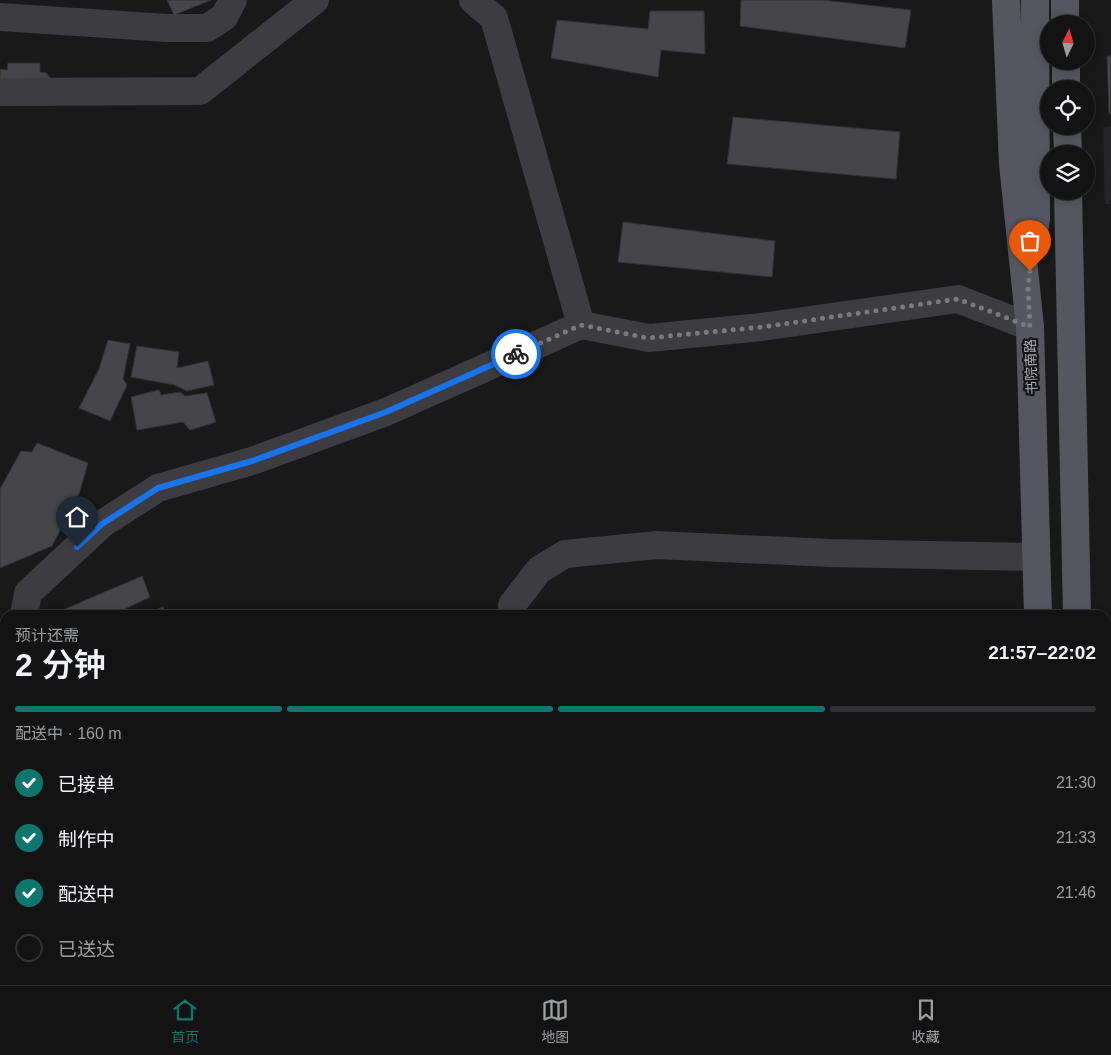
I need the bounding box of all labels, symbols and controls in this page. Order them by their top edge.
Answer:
north arrow [1040,15,1095,70]
map controls [1040,15,1095,200]
button: locate [1040,80,1095,135]
button: layers [1040,145,1095,200]
pin [1009,220,1051,271]
icon: bag [1016,227,1044,255]
courier [491,329,541,379]
street label: 书院南路 [1022,339,1040,395]
icon: bike [502,340,530,368]
pin [56,496,98,547]
icon: home [63,503,91,531]
text: 预计还需 [15,627,79,644]
text: 21:57–22:02 [988,642,1096,663]
text: 2 分钟 [15,647,106,683]
text: 配送中 · 160 m [15,725,122,742]
icon: check [15,769,43,797]
text: 已接单 [58,774,115,795]
text: 21:30 [1056,774,1096,791]
icon: check [15,824,43,852]
text: 制作中 [58,829,115,850]
text: 21:33 [1056,829,1096,846]
icon: check [15,879,43,907]
text: 配送中 [58,884,115,905]
text: 21:46 [1056,884,1096,901]
text: 已送达 [58,939,115,960]
tab: 首页 [171,996,199,1046]
tab: 地图 [541,996,569,1046]
tab: 收藏 [912,996,940,1046]

